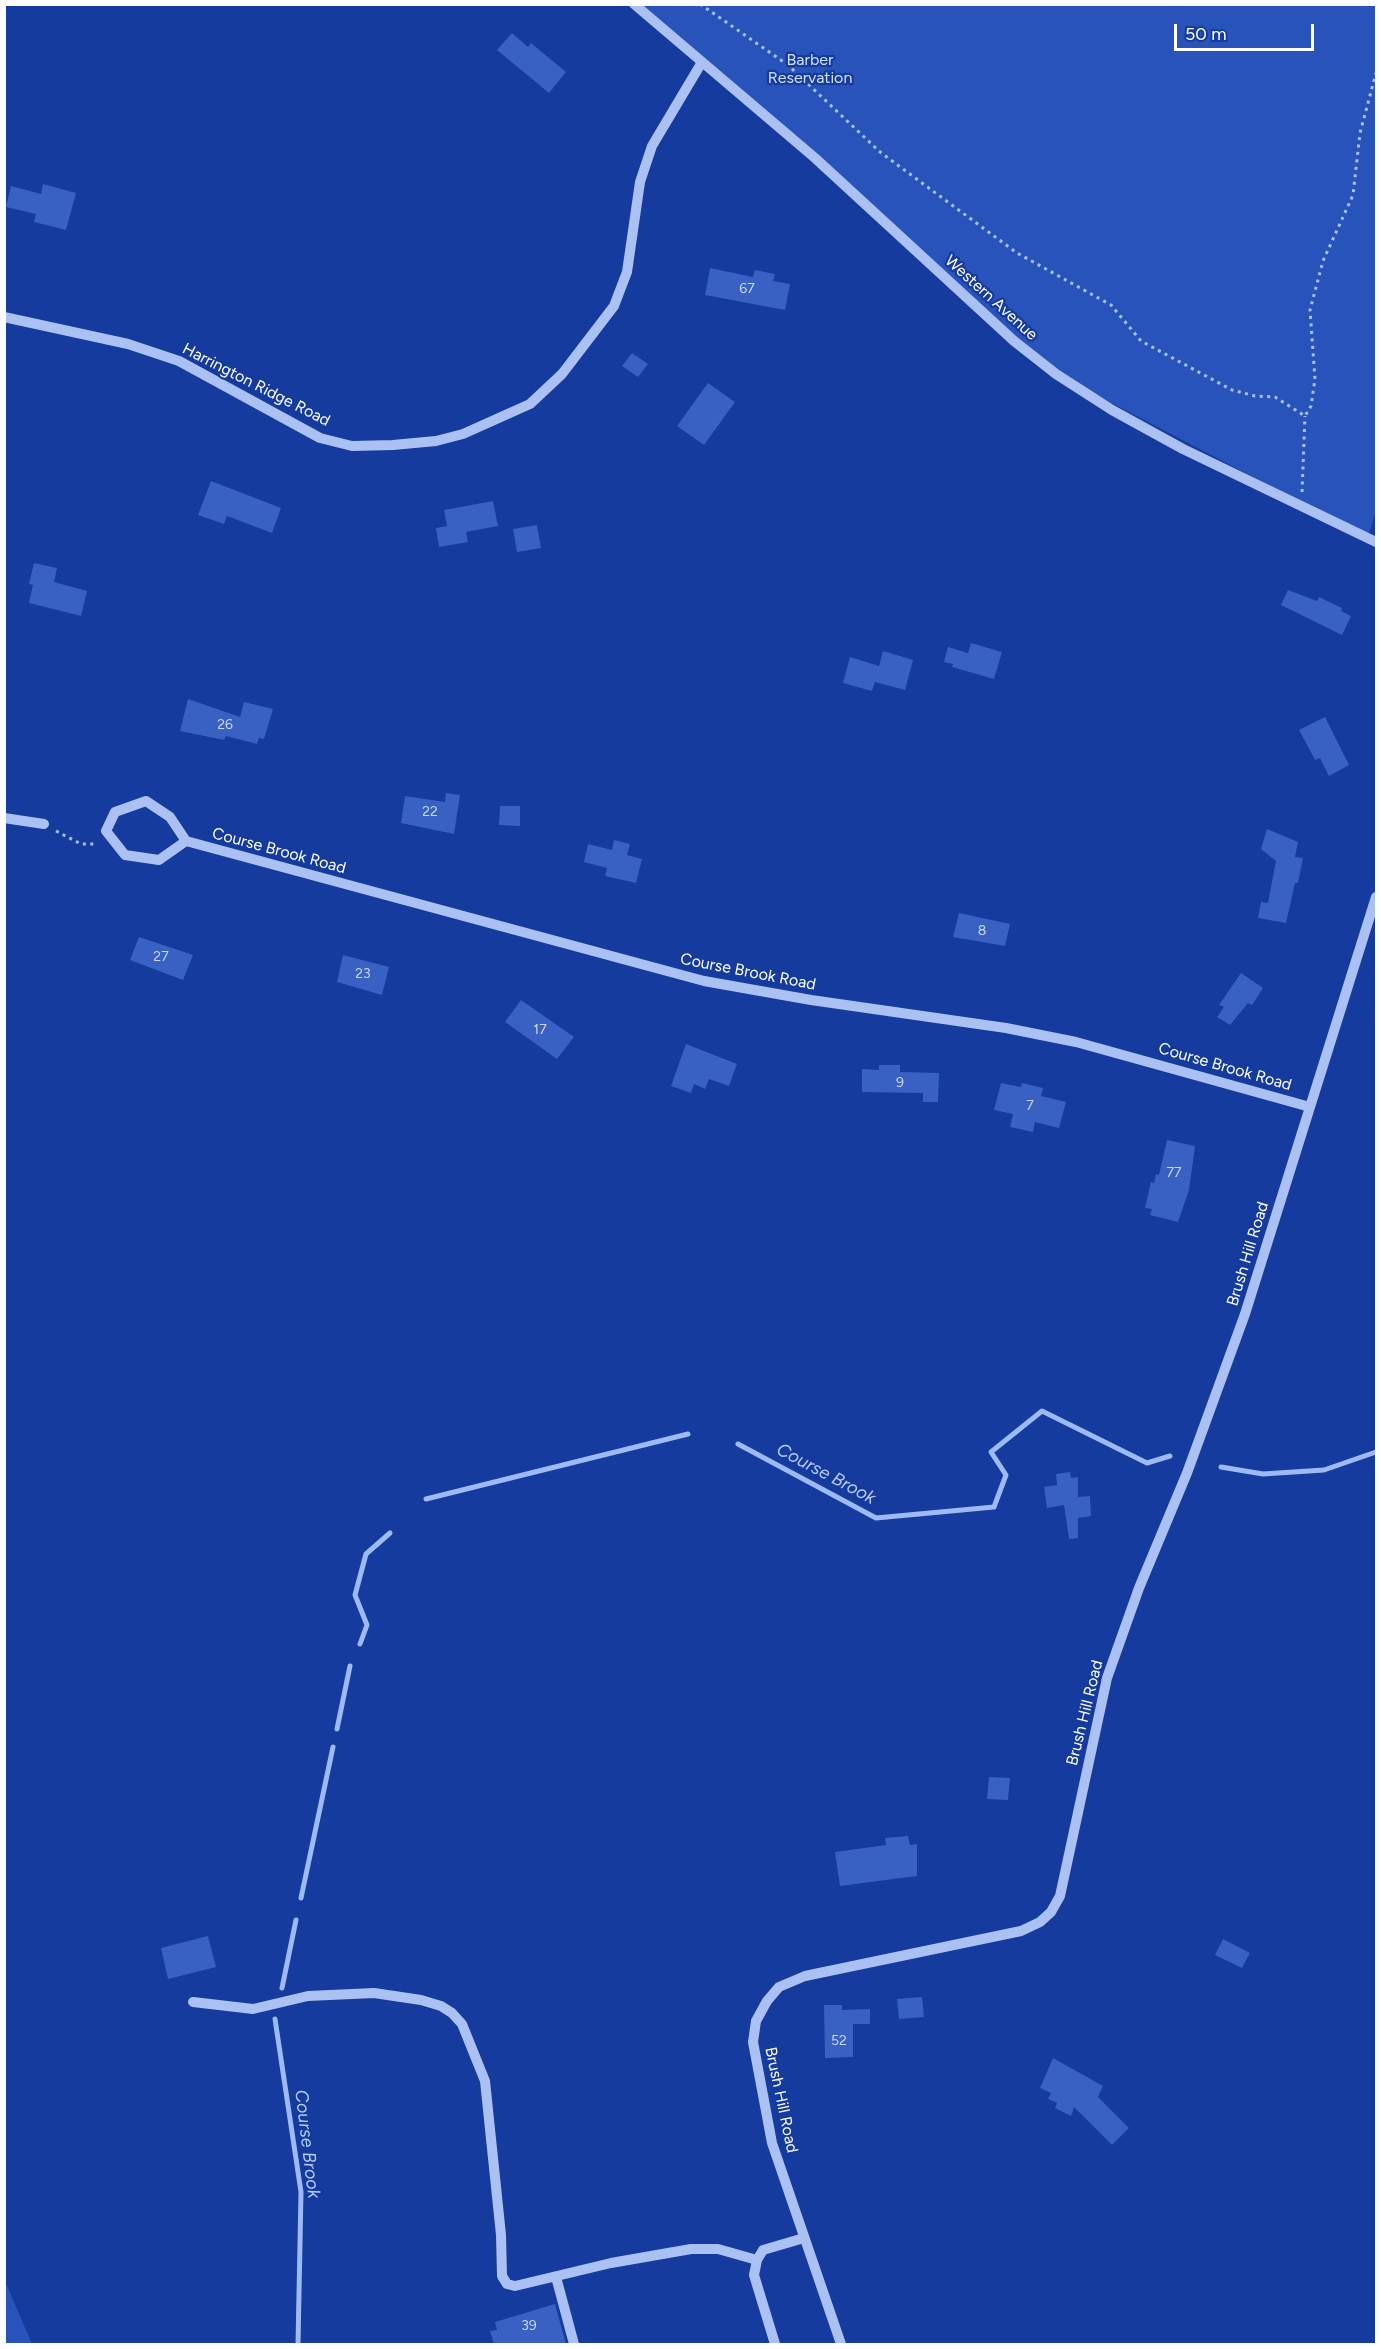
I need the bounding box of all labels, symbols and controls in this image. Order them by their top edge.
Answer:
scale bar [1177,12,1316,50]
text: 50 m [1185,23,1227,45]
park label: Barber Reservation [768,50,852,88]
street label: Western Avenue [941,251,1041,345]
house number: 67 [739,281,755,297]
street label: Harrington Ridge Road [179,339,333,431]
house number: 26 [217,717,233,733]
house number: 22 [422,804,438,820]
street label: Course Brook Road [210,824,348,878]
house number: 8 [978,923,986,939]
house number: 27 [153,949,169,965]
street label: Course Brook Road [679,949,817,995]
house number: 23 [355,966,371,982]
house number: 17 [533,1022,547,1038]
street label: Course Brook Road [1156,1039,1294,1095]
house number: 9 [896,1075,904,1091]
house number: 7 [1026,1098,1034,1114]
house number: 77 [1166,1165,1182,1181]
street label: Brush Hill Road [1223,1200,1273,1308]
water label: Course Brook [773,1439,879,1509]
street label: Brush Hill Road [1063,1658,1107,1768]
house number: 52 [831,2033,847,2049]
street label: Brush Hill Road [760,2045,802,2155]
water label: Course Brook [290,2089,324,2199]
house number: 39 [521,2318,537,2334]

